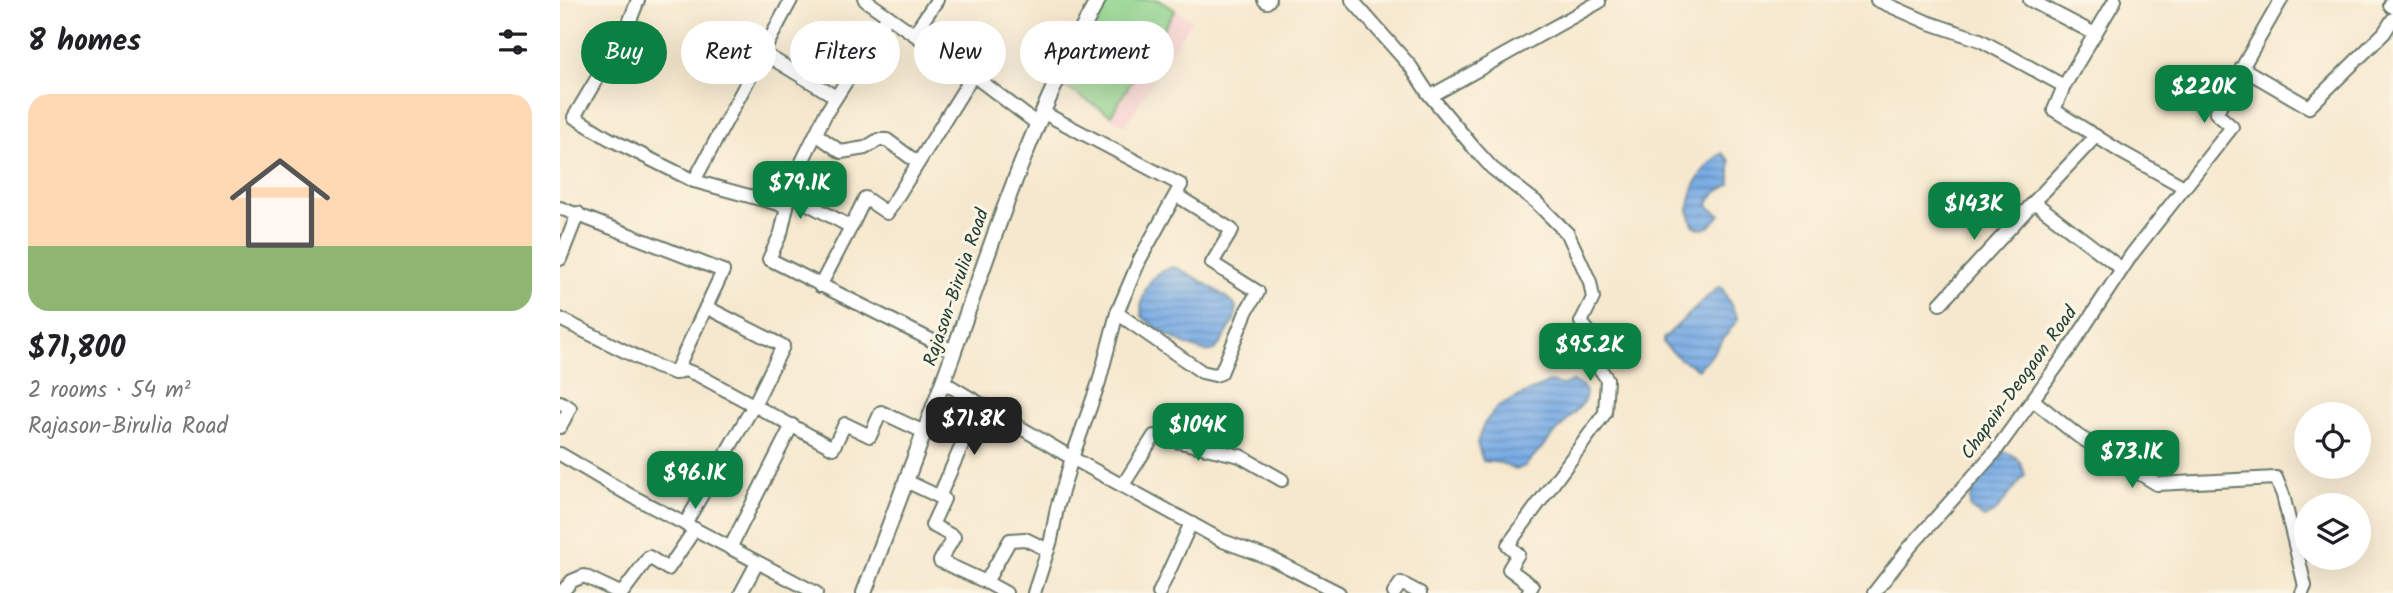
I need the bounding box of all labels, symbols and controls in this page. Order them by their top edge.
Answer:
text: 8 homes [28,18,141,66]
chip: Buy [581,21,667,84]
chip: Rent [681,21,776,84]
chip: Filters [790,21,900,84]
chip: New [914,21,1006,84]
chip: Apartment [1020,21,1174,84]
icon: filters [494,23,532,61]
pin: $220K [2155,66,2253,125]
text: $220K [2171,70,2237,106]
icon: home [217,140,343,266]
pin: $79.1K [743,162,857,221]
text: $79.1K [769,166,831,202]
pin: $143K [1925,182,2023,242]
text: $143K [1944,187,2004,223]
street label: Rajason-Birulia Road [916,204,998,371]
street label: Chapain-Deogaon Road [1954,300,2086,466]
pin: $95.2K [1533,324,1647,383]
text: $71,800 [28,325,125,373]
text: $95.2K [1555,328,1625,364]
text: 2 rooms · 54 m² [28,373,191,409]
pin: $71.8K [917,398,1031,457]
text: $71.8K [942,402,1006,438]
map controls [2294,402,2371,570]
button: locate [2294,402,2371,479]
pin: $104K [1149,404,1247,463]
text: $104K [1169,408,1227,444]
text: Rajason-Birulia Road [28,409,228,445]
pin: $73.1K [2075,430,2189,490]
text: $73.1K [2100,435,2164,471]
pin: $96.1K [638,452,752,511]
text: $96.1K [663,456,727,492]
button: layers [2294,493,2371,570]

